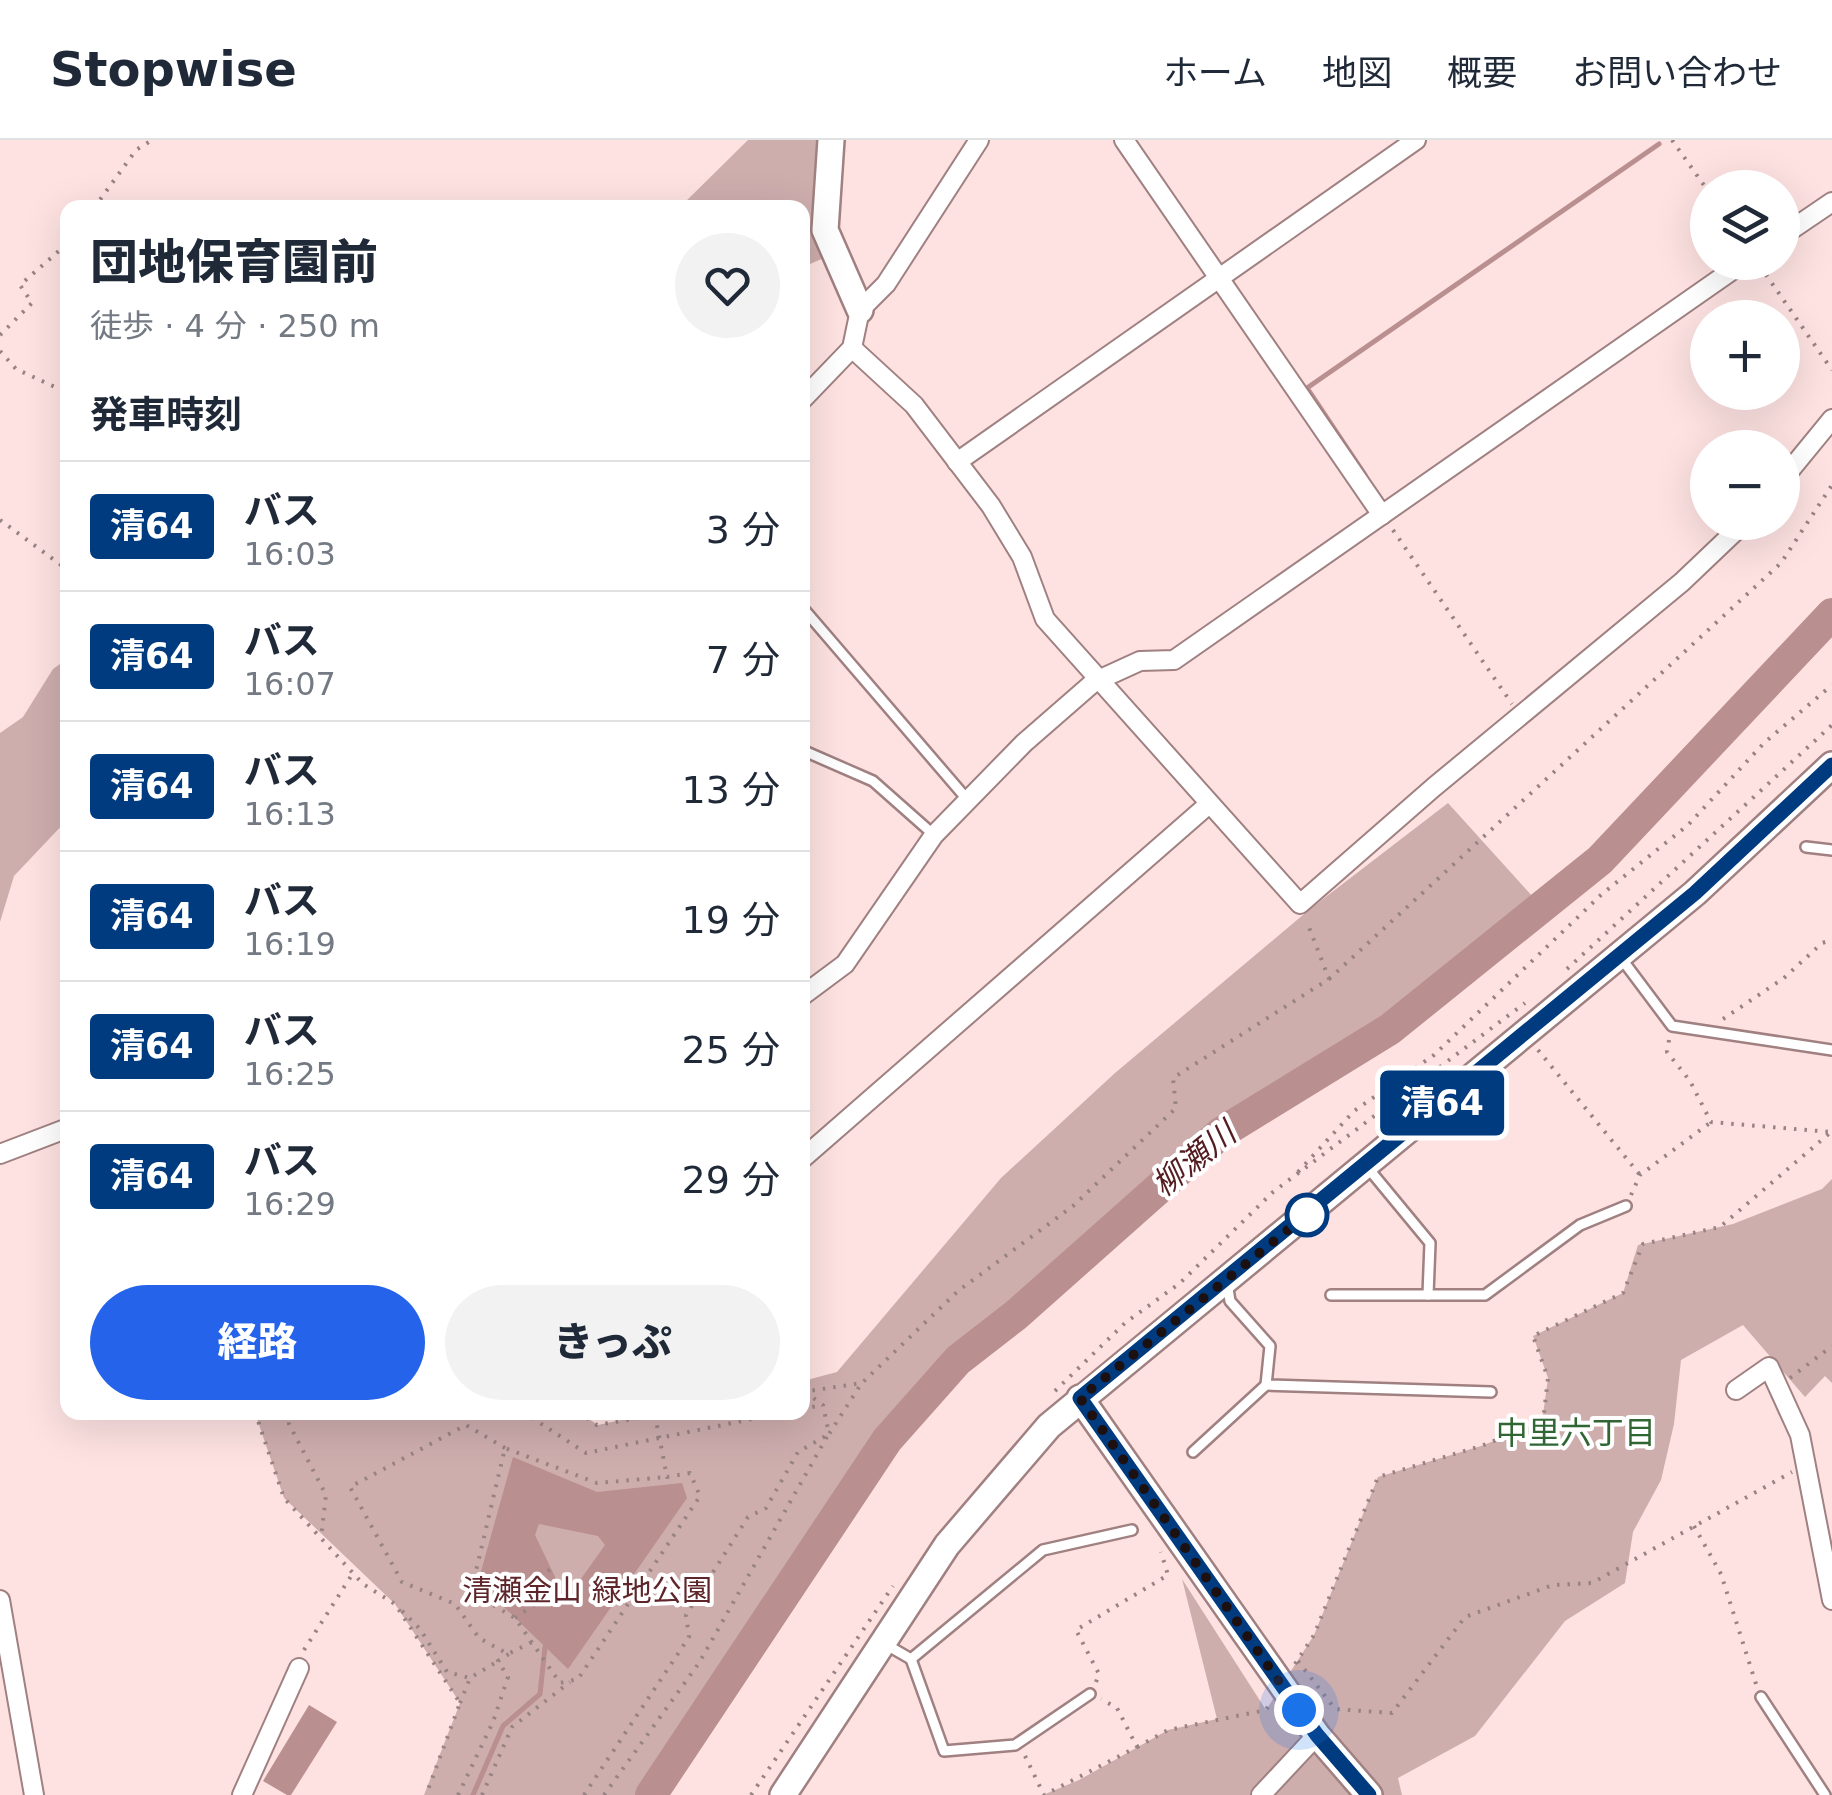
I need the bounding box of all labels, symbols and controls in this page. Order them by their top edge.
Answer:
text: Stopwise [50,41,297,97]
text: ホーム [1163,53,1267,93]
text: 地図 [1322,53,1392,93]
text: 概要 [1447,53,1517,93]
text: お問い合わせ [1572,53,1782,93]
map controls [1690,170,1800,540]
button: layers [1690,170,1800,280]
button: heart [675,233,780,338]
text: 団地保育園前 [90,234,378,290]
button: + [1690,300,1800,410]
text: 徒歩 · 4 分 · 250 m [90,307,380,345]
text: 発車時刻 [90,393,242,437]
button: − [1690,430,1800,540]
text: バス [244,489,320,533]
text: 清64 [110,506,194,546]
text: 3 分 [706,508,780,552]
text: 16:03 [244,535,336,573]
text: バス [244,619,320,663]
text: 清64 [110,636,194,676]
text: 7 分 [706,638,780,682]
text: 16:07 [244,665,336,703]
text: バス [244,749,320,793]
text: 清64 [110,766,194,806]
text: 13 分 [682,768,780,812]
text: 16:13 [244,795,336,833]
text: バス [244,879,320,923]
text: 清64 [110,896,194,936]
text: 19 分 [682,898,780,942]
text: 16:19 [244,925,336,963]
text: バス [244,1009,320,1053]
text: 清64 [110,1026,194,1066]
text: 25 分 [682,1028,780,1072]
text: 16:25 [244,1055,336,1093]
line badge: 清64 [1384,1070,1500,1136]
text: 清64 [1400,1083,1484,1123]
water label: 柳瀬川 [1145,1112,1246,1204]
text: バス [244,1139,320,1183]
text: 清64 [110,1156,194,1196]
text: 29 分 [682,1158,780,1202]
text: 16:29 [244,1185,336,1223]
unlabelled marker [1286,1194,1328,1236]
button: 経路 [90,1285,425,1400]
button: きっぷ [445,1285,780,1400]
district label: 中里六丁目 [1496,1414,1656,1452]
park label: 清瀬金山 緑地公園 [462,1573,712,1608]
your location [1274,1685,1324,1735]

